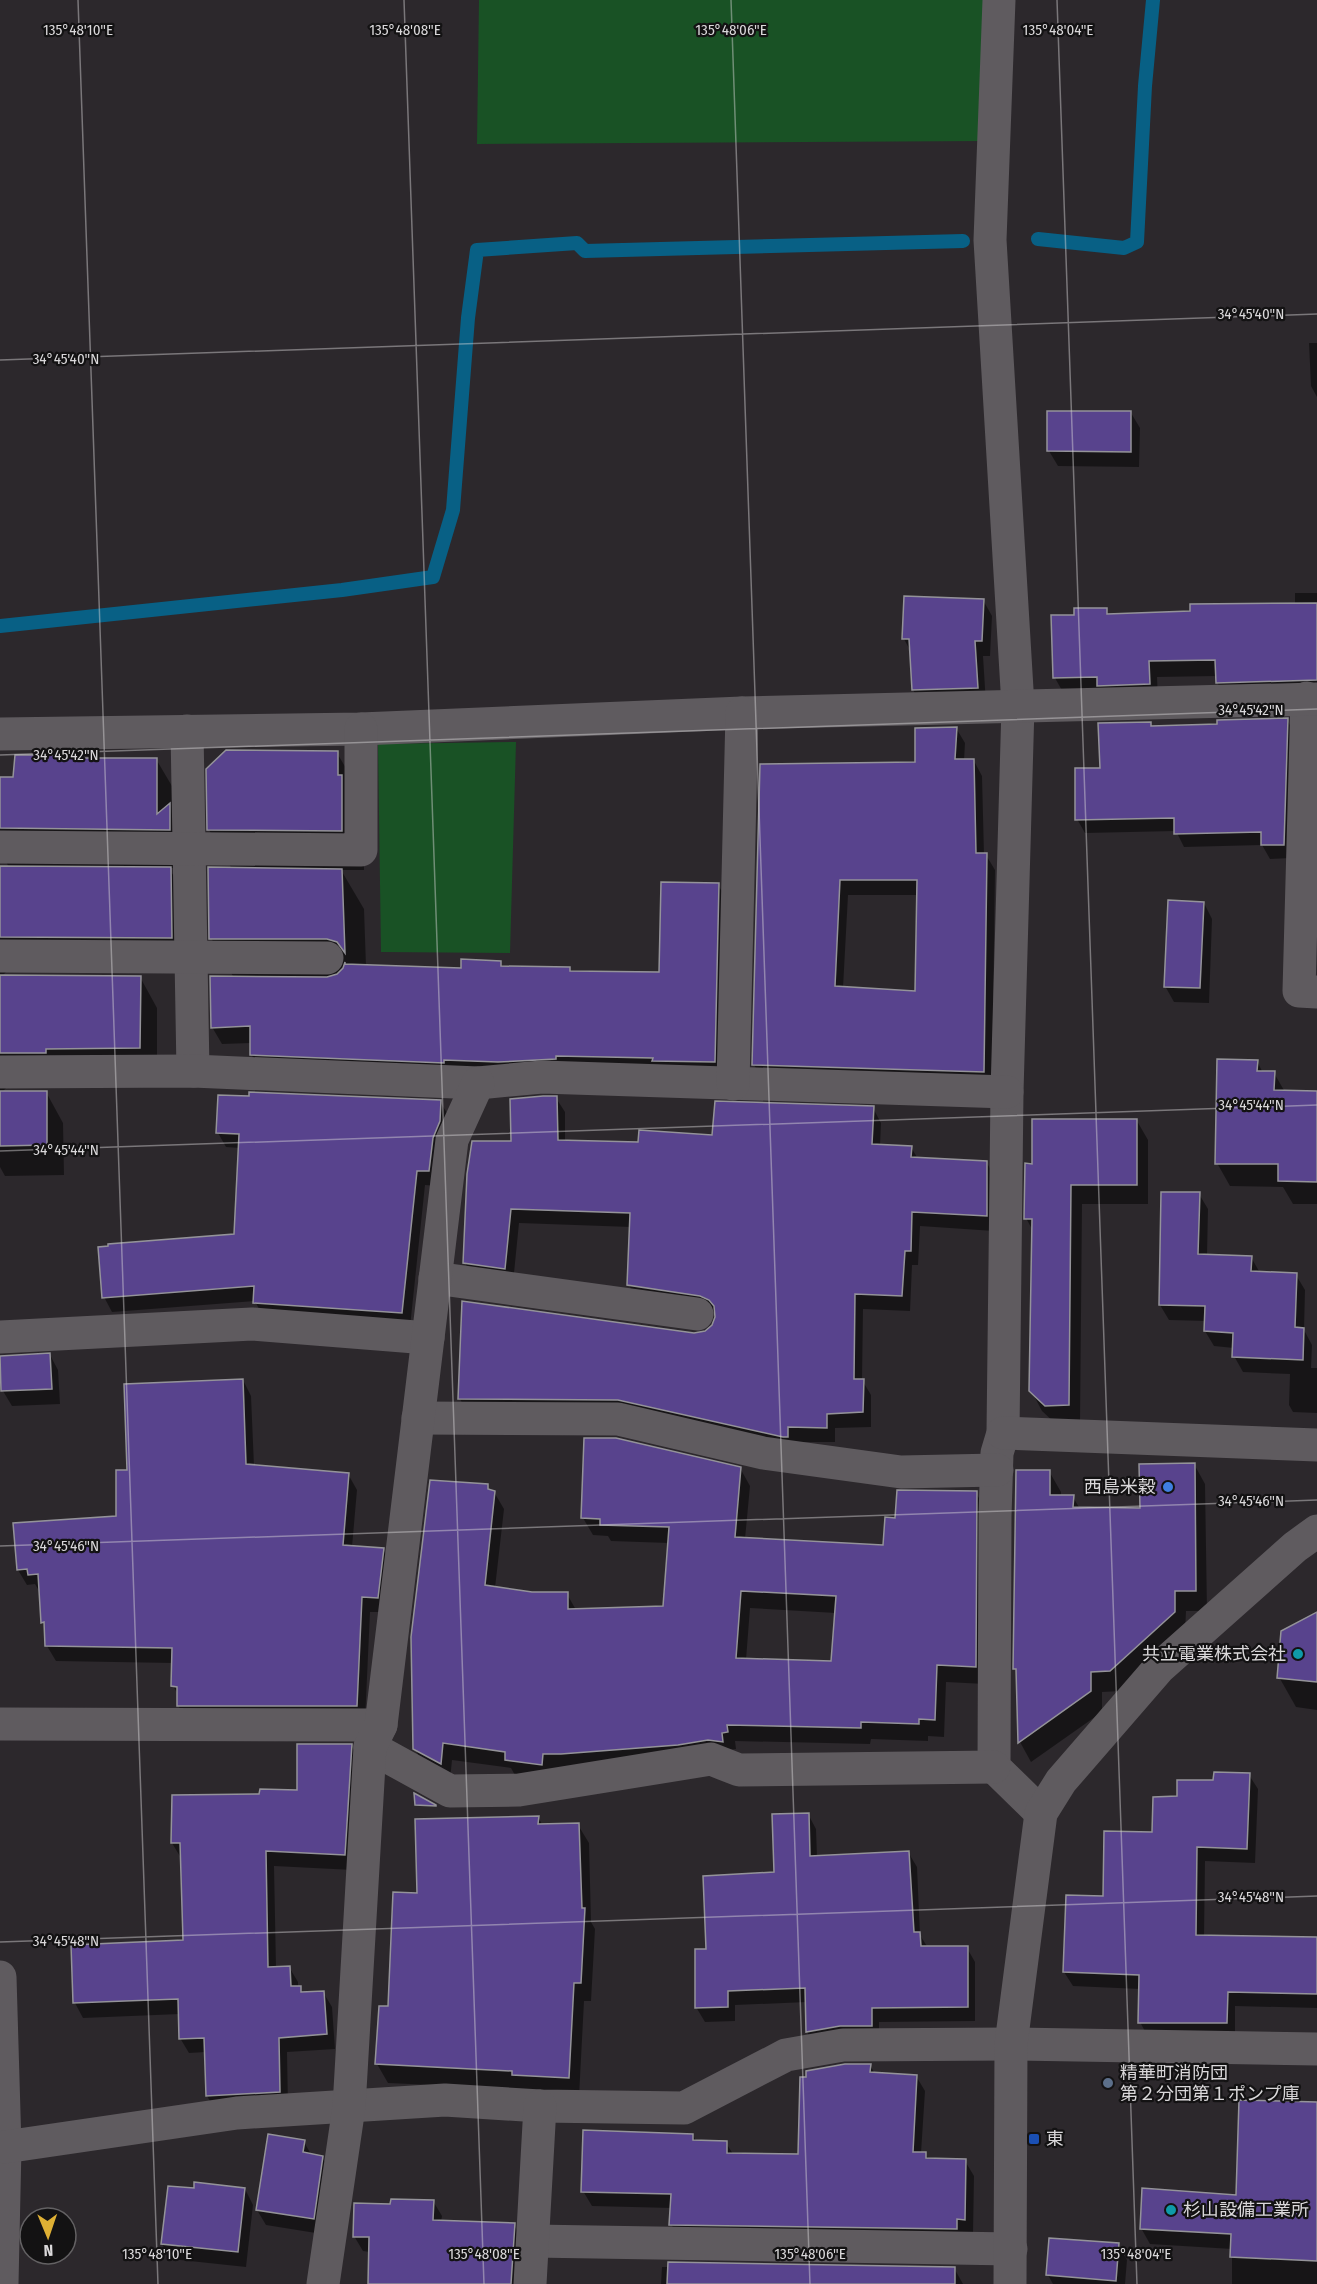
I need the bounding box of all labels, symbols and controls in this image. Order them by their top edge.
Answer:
text: 135°48'10"E [43,21,113,39]
text: 135°48'08"E [369,21,441,39]
text: 135°48'06"E [695,21,767,39]
text: 135°48'04"E [1023,21,1093,39]
text: 34°45'40"N [1218,305,1284,323]
text: 34°45'40"N [33,350,99,368]
text: 34°45'42"N [1218,701,1284,719]
text: 34°45'42"N [33,746,99,764]
text: 34°45'44"N [1218,1096,1284,1114]
text: 34°45'44"N [33,1141,99,1159]
place label: 西島米穀 [1084,1476,1156,1498]
marker: 西島米穀 [1161,1480,1175,1494]
text: 34°45'46"N [1218,1492,1284,1510]
text: 34°45'46"N [33,1537,99,1555]
place label: 共立電業株式会社 [1142,1643,1286,1665]
marker: 共立電業株式会社 [1291,1647,1305,1661]
text: 34°45'48"N [1218,1888,1284,1906]
text: 34°45'48"N [33,1932,99,1950]
place label: 精華町消防団 第２分団第１ポンプ庫 [1120,2062,1299,2105]
marker: 精華町消防団 第２分団第１ポンプ庫 [1101,2076,1115,2090]
place label: 東 [1046,2128,1064,2150]
marker: 東 [1027,2132,1041,2146]
place label: 杉山設備工業所 [1183,2199,1309,2221]
marker: 杉山設備工業所 [1164,2203,1178,2217]
north arrow [18,2206,78,2266]
text: N [43,2241,54,2260]
text: 135°48'10"E [122,2245,192,2263]
text: 135°48'08"E [448,2245,520,2263]
text: 135°48'06"E [774,2245,846,2263]
text: 135°48'04"E [1101,2245,1171,2263]

